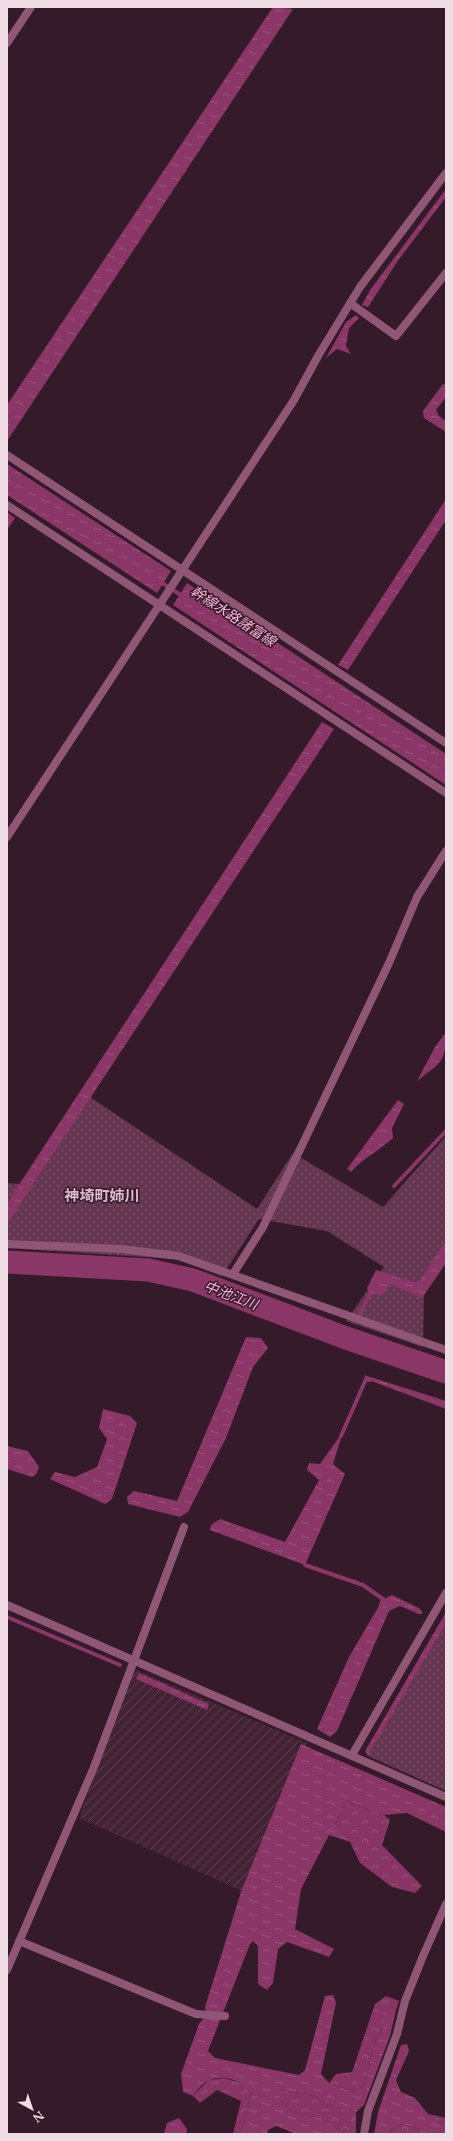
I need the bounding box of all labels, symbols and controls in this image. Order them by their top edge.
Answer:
water label: 幹線水路諸富線 [187,582,281,651]
district label: 神埼町姉川 [63,1186,140,1205]
water label: 中池江川 [202,1277,262,1314]
north arrow [12,2089,52,2129]
text: N [29,2108,47,2126]

